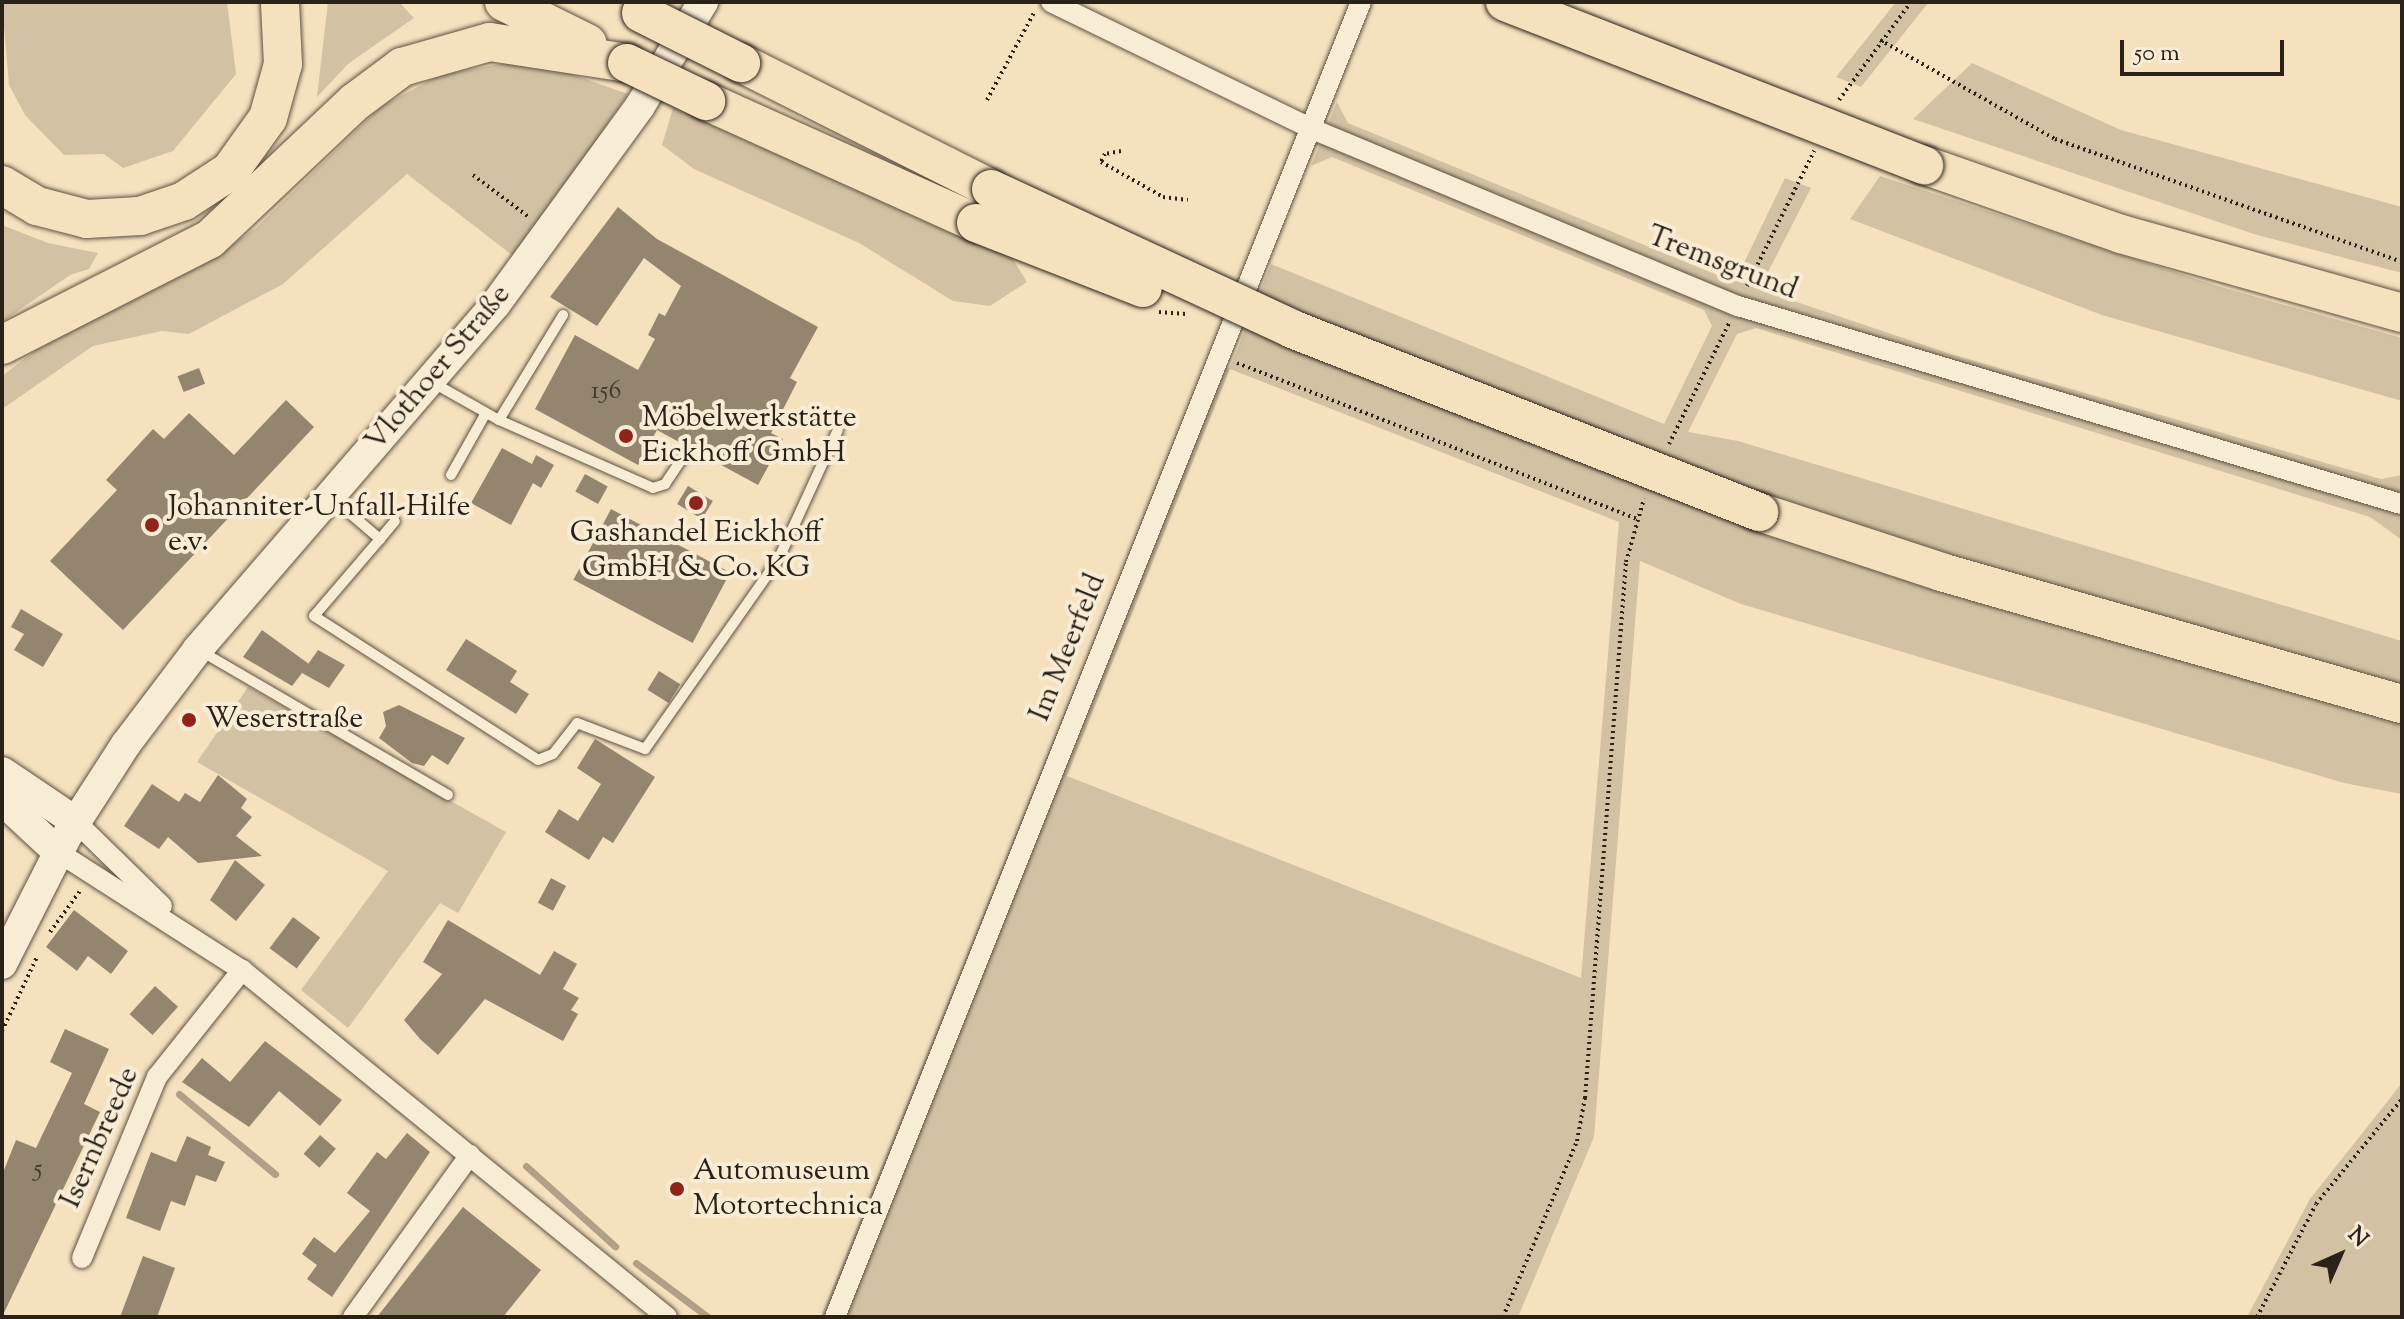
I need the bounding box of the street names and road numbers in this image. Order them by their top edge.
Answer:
street label: Tremsgrund [1642,219,1802,309]
street label: Vlothoer Straße [359,278,519,460]
street label: Im Meerfeld [1023,569,1115,727]
street label: Isernbreede [54,1062,148,1214]

